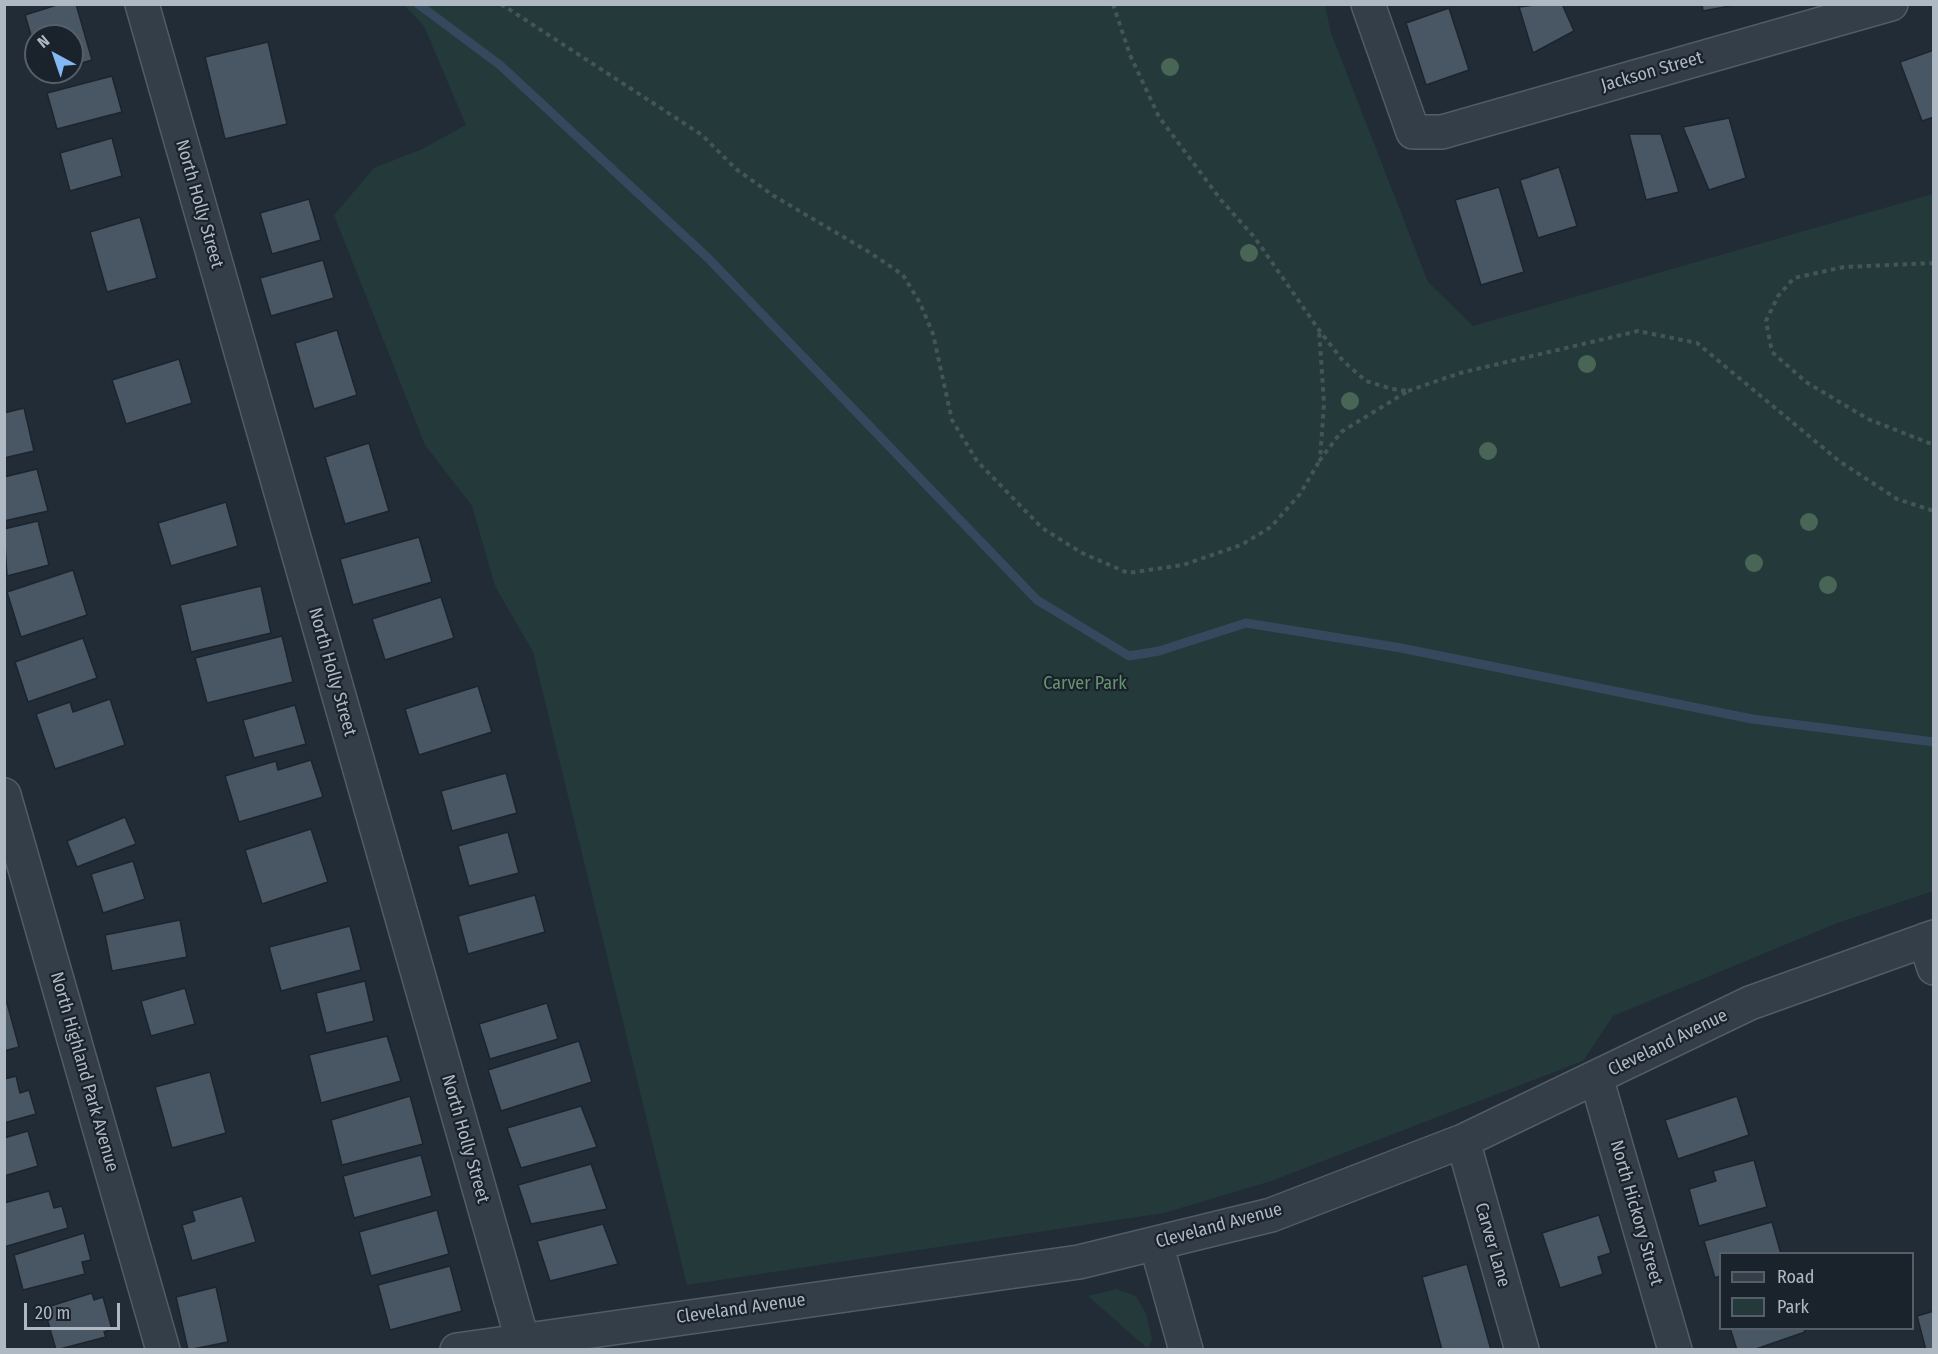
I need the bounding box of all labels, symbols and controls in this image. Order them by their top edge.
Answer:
north arrow [24,24,84,84]
text: N [34,31,53,52]
street label: Jackson Street [1599,47,1705,97]
street label: North Holly Street [170,137,228,271]
street label: North Holly Street [303,605,361,739]
park label: Carver Park [1043,673,1127,695]
street label: North Highland Park Avenue [45,970,123,1174]
street label: Cleveland Avenue [1605,1005,1731,1081]
street label: North Holly Street [436,1072,494,1206]
street label: North Hickory Street [1605,1138,1667,1288]
street label: Cleveland Avenue [1153,1199,1285,1253]
street label: Carver Lane [1470,1200,1514,1290]
legend [1719,1252,1914,1330]
text: Road [1777,1266,1814,1288]
street label: Cleveland Avenue [675,1289,807,1329]
scale bar [27,1291,123,1329]
text: Park [1777,1296,1809,1318]
text: 20 m [35,1302,70,1324]

